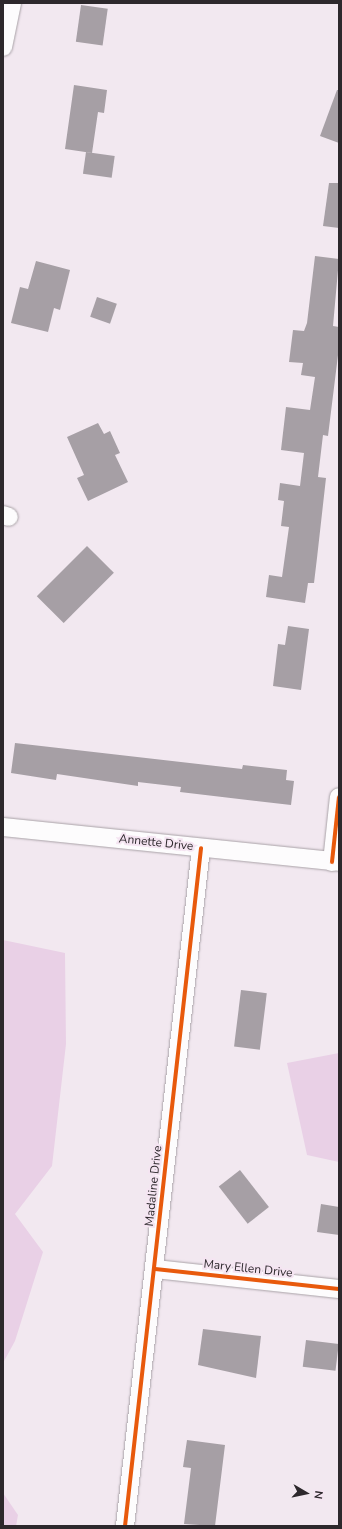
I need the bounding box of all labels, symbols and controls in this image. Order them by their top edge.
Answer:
street label: Annette Drive [118,832,194,854]
street label: Madaline Drive [143,1145,165,1227]
street label: Mary Ellen Drive [203,1257,293,1281]
north arrow [286,1473,326,1513]
text: N [310,1490,326,1500]

